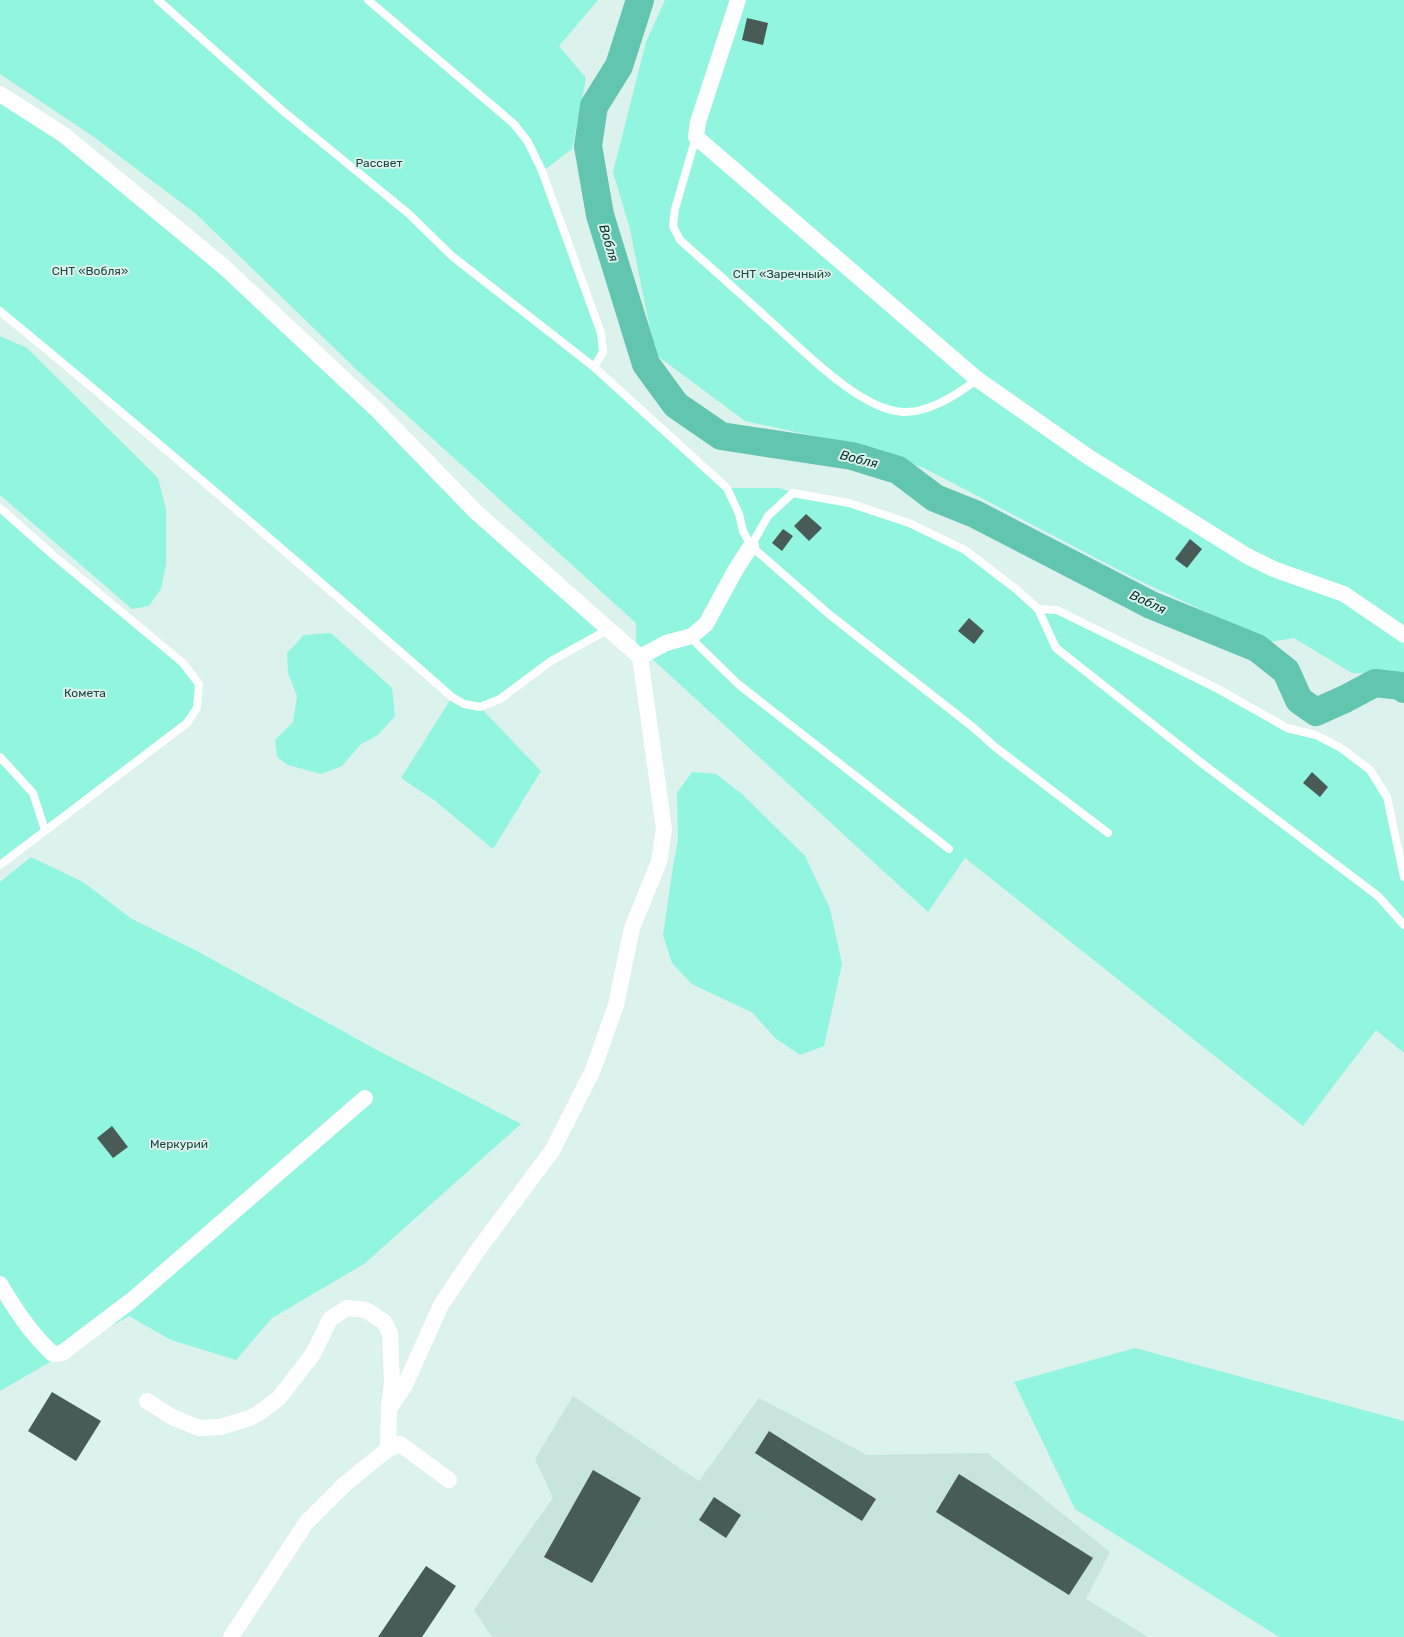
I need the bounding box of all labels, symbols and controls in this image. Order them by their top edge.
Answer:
park label: Рассвет [355,156,403,170]
water label: Вобля [596,222,622,264]
park label: СНТ «Вобля» [52,264,128,278]
park label: СНТ «Заречный» [733,267,831,281]
water label: Вобля [839,447,879,471]
water label: Вобля [1127,587,1169,617]
park label: Комета [64,686,106,700]
park label: Меркурий [150,1137,208,1151]

